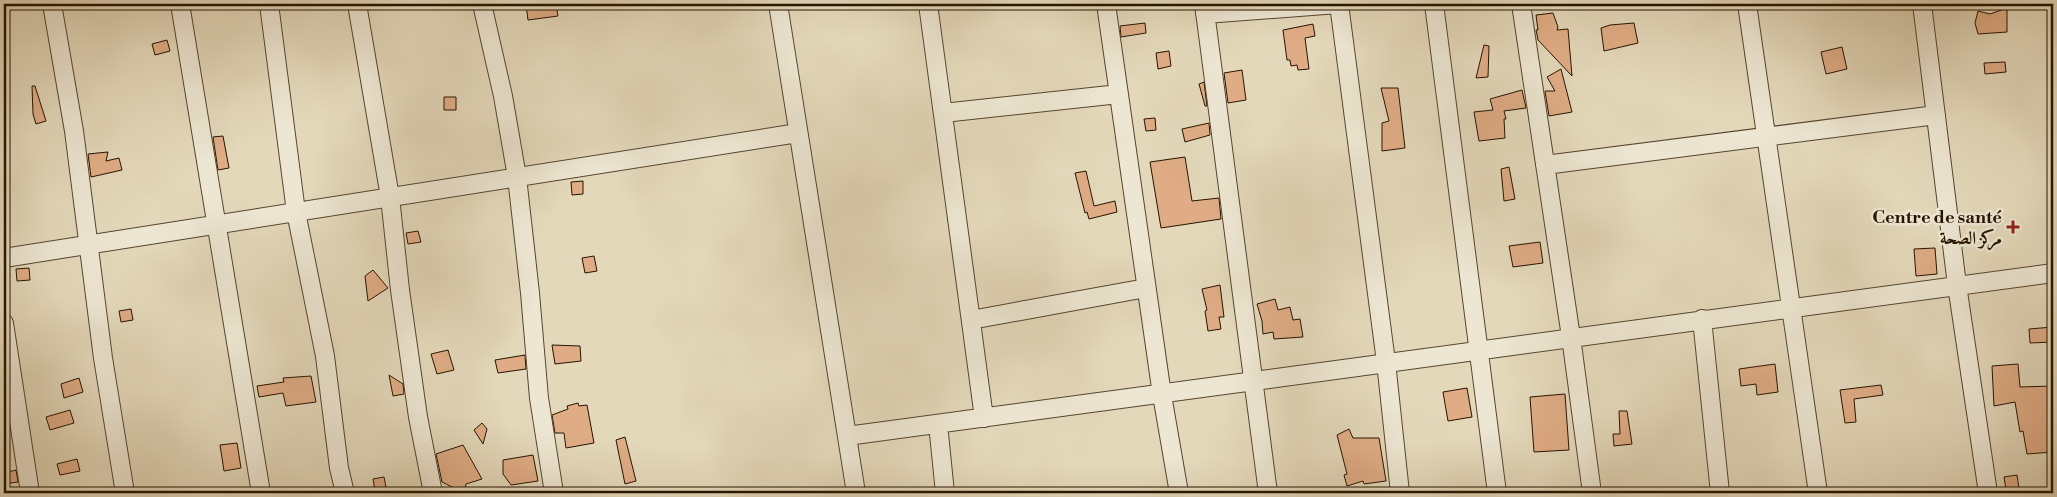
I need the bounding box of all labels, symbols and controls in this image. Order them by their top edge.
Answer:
place label: Centre de santé مركز الصحة [1872,206,2002,251]
marker: Centre de santé مركز الصحة [2006,220,2020,234]

